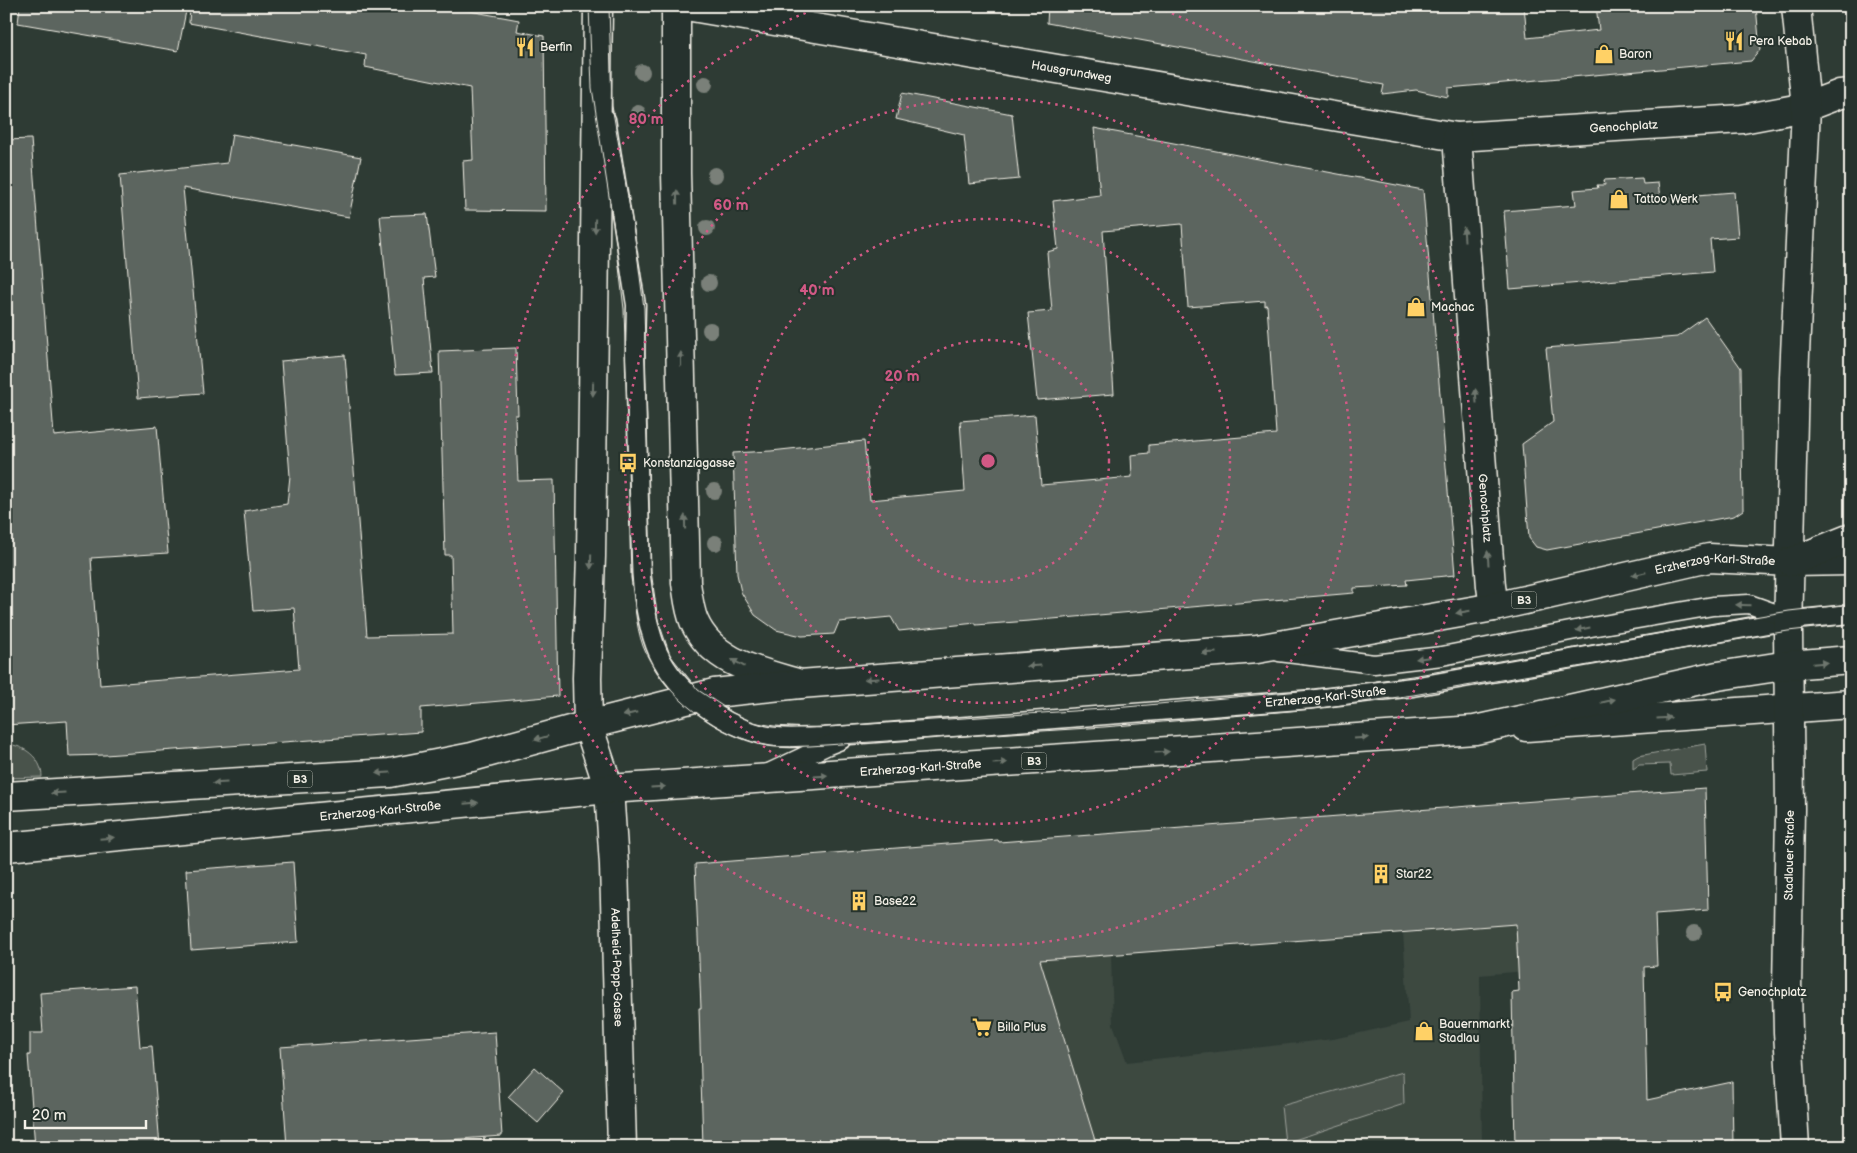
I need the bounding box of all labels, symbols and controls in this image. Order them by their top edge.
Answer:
restaurant icon: Pera Kebab [1723,30,1745,52]
place label: Pera Kebab [1749,34,1813,49]
restaurant icon: Berfin [514,36,536,58]
place label: Berfin [540,40,573,55]
shop icon: Baron [1593,43,1615,65]
place label: Baron [1619,47,1652,62]
street label: Hausgrundweg [1030,58,1113,86]
text: 80 m [628,110,664,129]
street label: Genochplatz [1589,117,1659,137]
one-way arrow [673,188,681,204]
shop icon: Tattoo Werk [1608,188,1630,210]
place label: Tattoo Werk [1634,192,1698,207]
text: 60 m [713,196,749,215]
one-way arrow [591,219,599,235]
one-way arrow [1460,226,1468,242]
text: 40 m [799,281,835,300]
shop icon: Machac [1405,296,1427,318]
place label: Machac [1431,300,1474,315]
one-way arrow [676,351,684,367]
text: 20 m [885,367,920,386]
one-way arrow [589,381,597,397]
one-way arrow [1472,388,1480,404]
bus stop icon: Konstanziagasse [617,452,639,474]
centre of rings [979,452,997,470]
place label: Konstanziagasse [643,456,735,471]
street label: Genochplatz [1475,473,1495,543]
one-way arrow [680,513,688,529]
one-way arrow [1484,550,1492,566]
street label: Erzherzog-Karl-Straße [1653,551,1776,578]
one-way arrow [586,554,594,570]
one-way arrow [1631,570,1647,578]
road number: B3 [1512,592,1536,608]
one-way arrow [1735,601,1751,609]
one-way arrow [1455,609,1471,617]
one-way arrow [1575,625,1591,633]
one-way arrow [1200,649,1216,657]
one-way arrow [1415,654,1431,662]
one-way arrow [1812,658,1828,666]
one-way arrow [730,659,745,667]
one-way arrow [1026,662,1042,670]
one-way arrow [864,675,880,683]
street label: Erzherzog-Karl-Straße [1264,683,1387,711]
one-way arrow [1601,697,1616,705]
one-way arrow [622,710,637,718]
one-way arrow [1656,713,1672,721]
one-way arrow [1354,734,1370,742]
one-way arrow [533,735,548,743]
one-way arrow [1155,748,1171,756]
road number: B3 [1022,752,1046,769]
street label: Erzherzog-Karl-Straße [859,757,982,780]
one-way arrow [992,759,1008,767]
one-way arrow [374,770,390,778]
road number: B3 [288,771,312,788]
one-way arrow [813,771,829,779]
one-way arrow [212,780,228,788]
one-way arrow [650,782,666,790]
one-way arrow [50,790,66,798]
street label: Erzherzog-Karl-Straße [319,798,442,825]
one-way arrow [464,798,480,806]
street label: Stadlauer Straße [1781,810,1798,901]
one-way arrow [99,833,115,841]
building icon: Star22 [1370,863,1392,885]
place label: Star22 [1396,867,1432,882]
building icon: Base22 [848,890,870,912]
place label: Base22 [874,894,916,909]
street label: Adelheid-Popp-Gasse [607,908,626,1027]
bus stop icon: Genochplatz [1712,981,1734,1003]
place label: Genochplatz [1738,985,1807,1000]
supermarket icon: Billa Plus [971,1016,993,1038]
place label: Bauernmarkt Stadlau [1439,1017,1510,1046]
place label: Billa Plus [997,1020,1046,1035]
shop icon: Bauernmarkt Stadlau [1413,1020,1435,1042]
scale bar [25,1098,146,1130]
text: 20 m [32,1106,66,1125]

